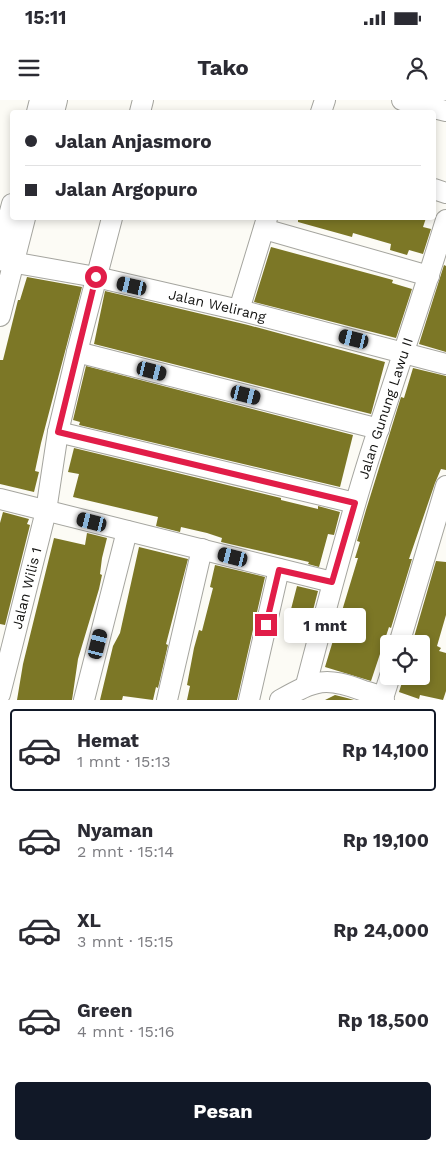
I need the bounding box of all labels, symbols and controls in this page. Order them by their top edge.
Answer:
text: 15:11 [25,6,66,29]
icon: menu [15,54,43,82]
icon: person [403,54,431,82]
text: Tako [197,55,249,80]
text: Jalan Anjasmoro [55,130,212,153]
text: Jalan Argopuro [55,178,198,201]
route start [85,266,107,288]
car [115,275,148,297]
street label: Jalan Welirang [167,286,268,325]
car [337,328,370,350]
street label: Jalan Gunung Lawu II [355,335,416,481]
car [135,360,168,382]
car [229,384,262,406]
car [75,511,108,533]
street label: Jalan Wilis 1 [9,546,45,631]
car [216,546,249,568]
callout: 1 mnt [284,608,366,642]
route end [255,614,277,636]
text: 1 mnt [303,616,347,635]
car [87,628,108,660]
map controls [380,635,430,685]
button: locate [380,635,430,685]
icon: car [17,728,62,773]
text: Hemat [77,729,139,752]
text: Rp 14,100 [342,739,429,762]
text: 1 mnt · 15:13 [77,752,171,771]
icon: car [17,818,62,863]
text: Nyaman [77,819,153,842]
text: Rp 19,100 [343,829,429,852]
text: 2 mnt · 15:14 [77,842,174,861]
icon: car [17,908,62,953]
text: XL [77,909,101,932]
text: Rp 24,000 [333,919,429,942]
text: 3 mnt · 15:15 [77,932,174,951]
icon: car [17,998,62,1043]
text: Green [77,999,133,1022]
text: Rp 18,500 [338,1009,429,1032]
text: 4 mnt · 15:16 [77,1022,174,1041]
button: Pesan [15,1082,431,1140]

